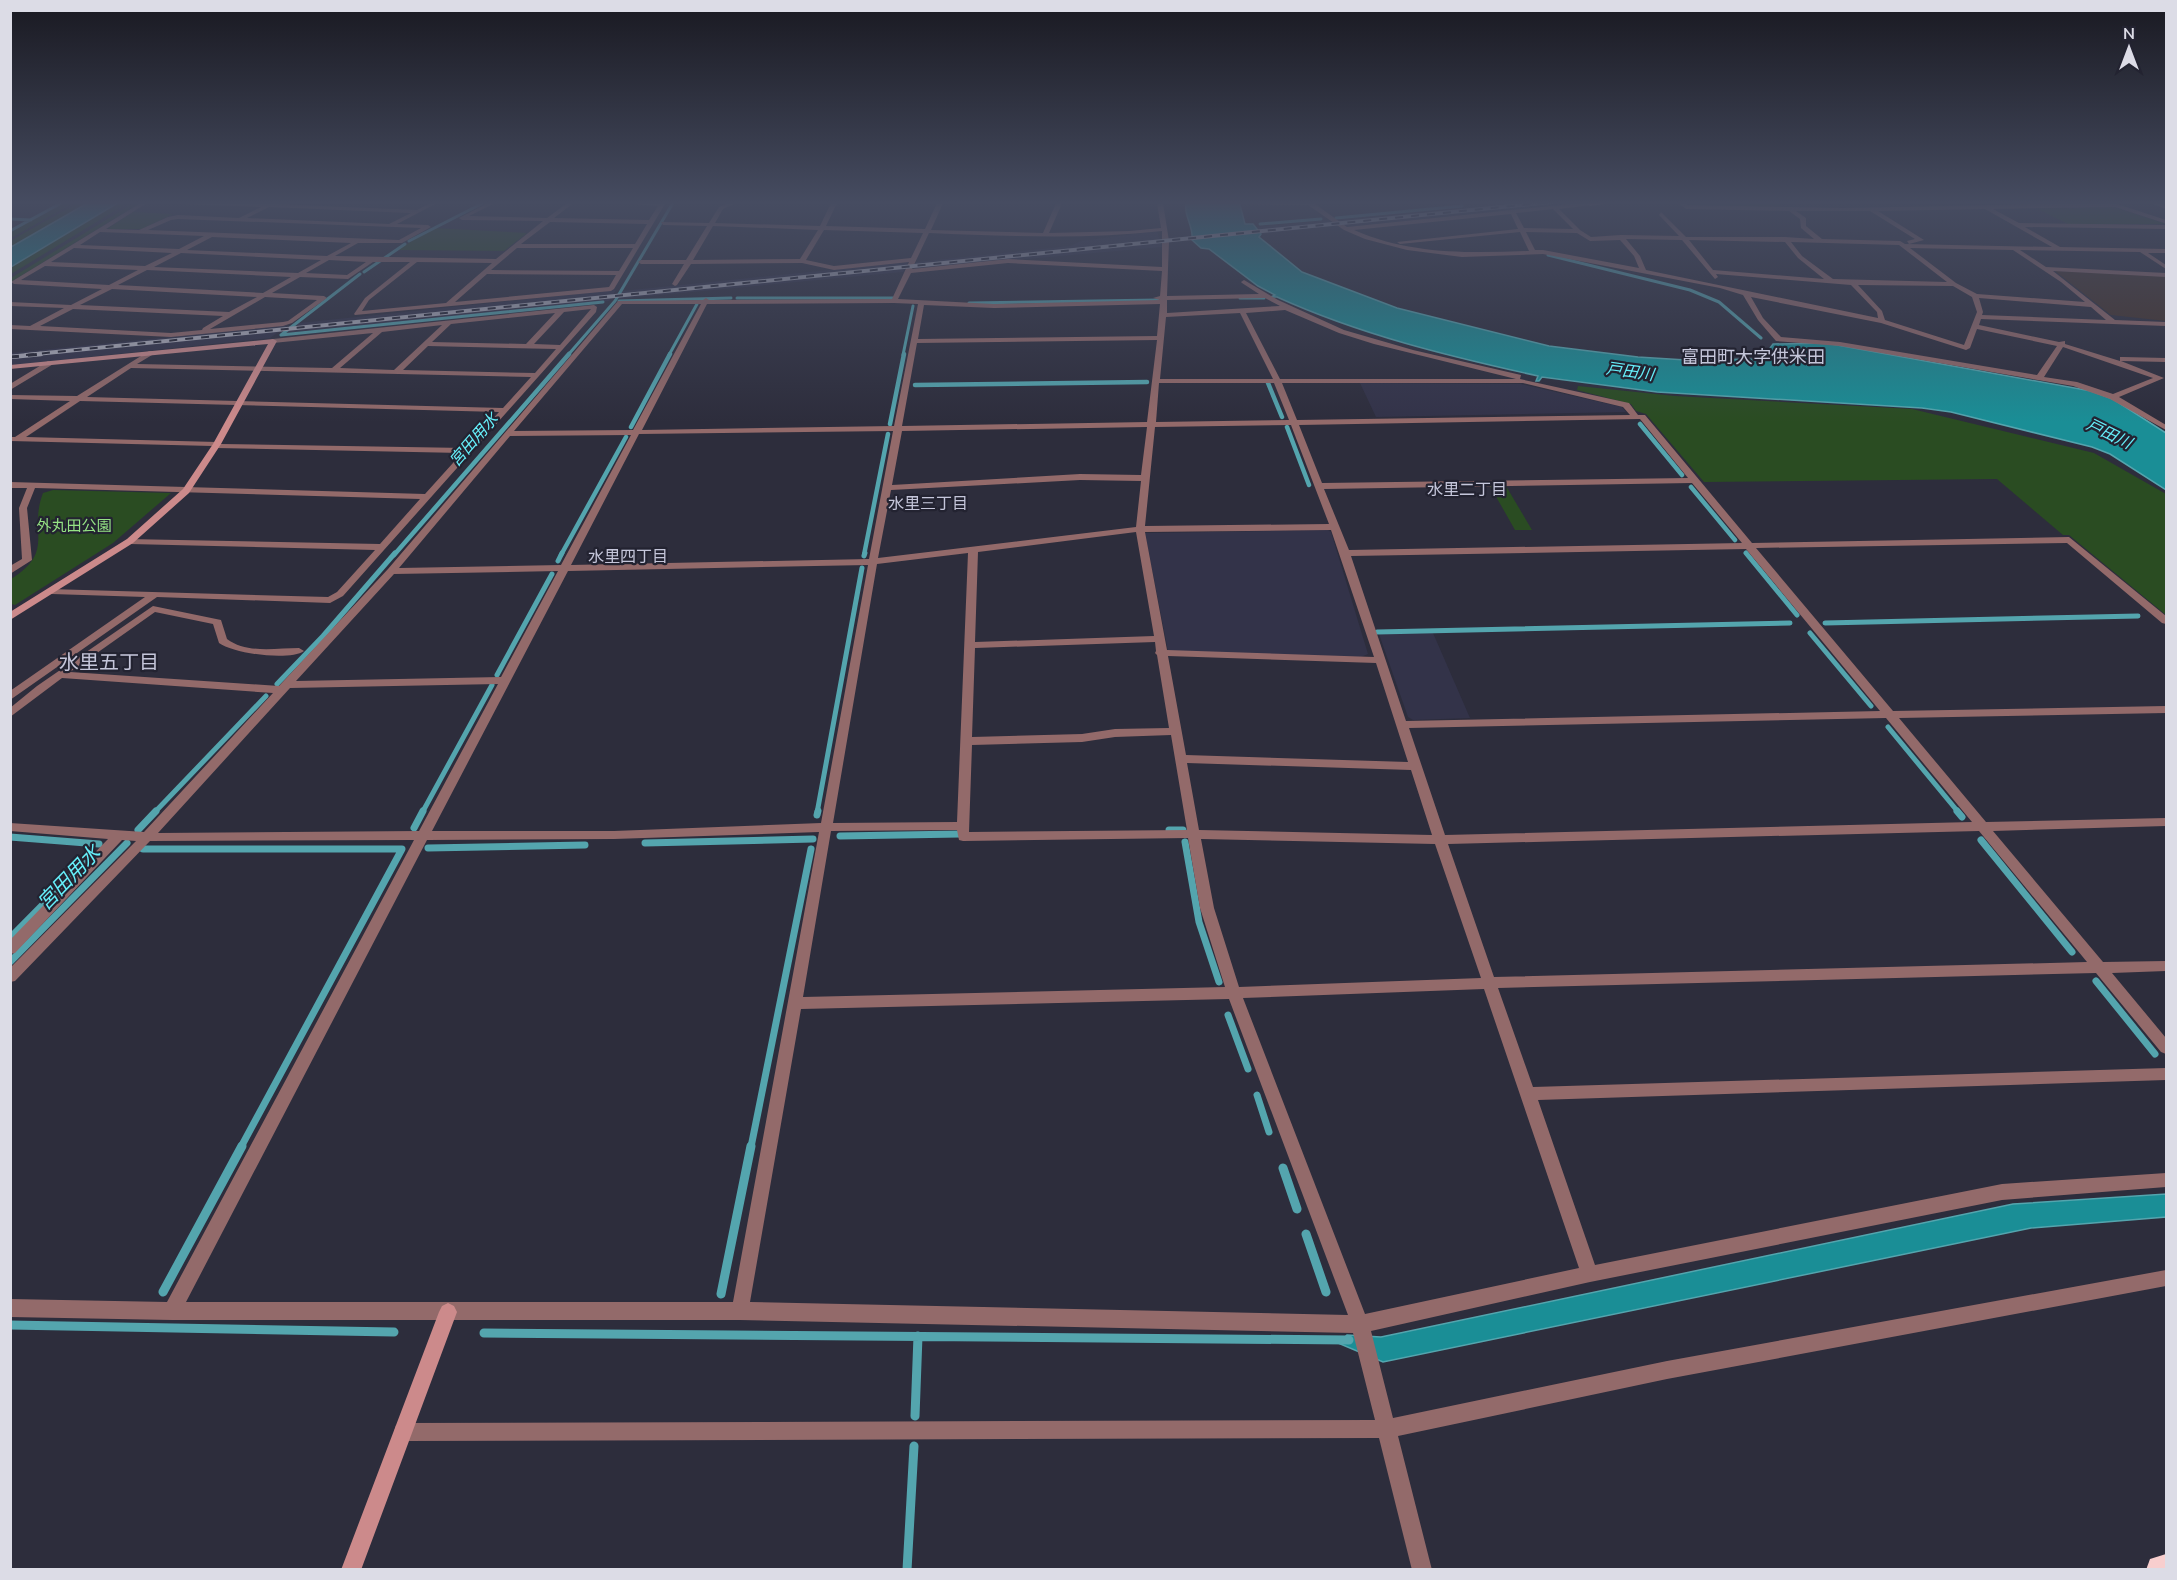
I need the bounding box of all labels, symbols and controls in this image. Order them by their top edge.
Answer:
north arrow [2099,18,2159,78]
text: N [2123,23,2135,45]
district label: 富田町大字供米田 [1681,345,1825,369]
water label: 戸田川 [1605,358,1657,387]
water label: 宮田用水 [445,407,505,471]
water label: 戸田川 [2083,414,2137,455]
district label: 水里二丁目 [1427,479,1507,501]
district label: 水里三丁目 [888,493,968,515]
park label: 外丸田公園 [36,516,112,536]
district label: 水里四丁目 [588,546,668,568]
district label: 水里五丁目 [59,649,159,676]
water label: 宮田用水 [32,838,108,916]

